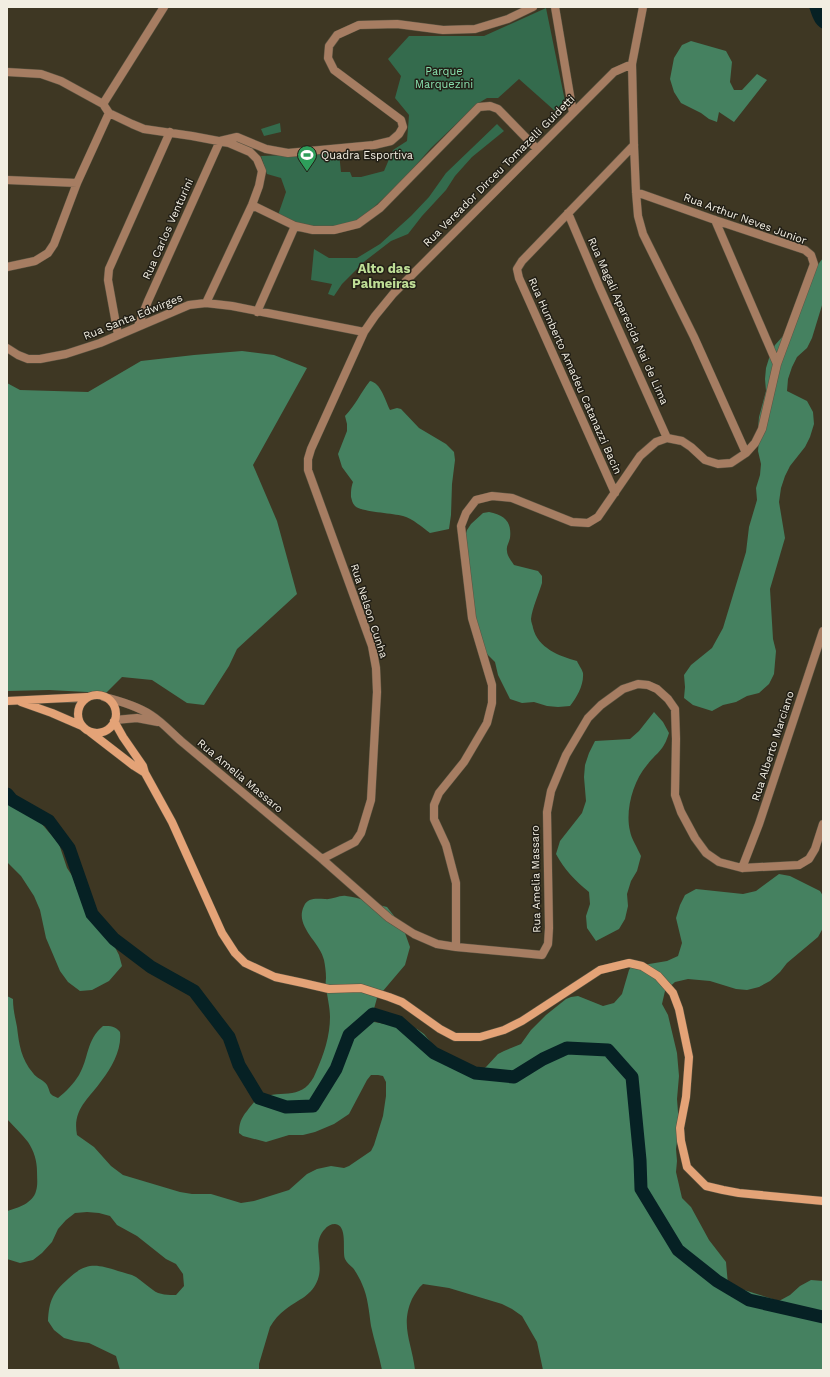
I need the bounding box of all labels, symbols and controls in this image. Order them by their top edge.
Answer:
park label: Parque Marquezini [415,65,473,91]
street label: Rua Vereador Dirceu Tomazelli Guidetti [421,92,578,249]
sports icon: Quadra Esportiva [296,144,318,172]
place label: Quadra Esportiva [321,149,413,162]
street label: Rua Carlos Venturini [140,176,196,282]
street label: Rua Arthur Neves Junior [682,191,809,248]
street label: Rua Magali Aparecida Nai de Lima [585,235,671,407]
district label: Alto das Palmeiras [352,261,416,291]
street label: Rua Humberto Amadeu Catanazzi Bacin [526,276,624,476]
street label: Rua Santa Edwirges [81,291,185,343]
street label: Rua Nelson Cunha [348,562,390,660]
street label: Rua Alberto Marciano [749,689,797,803]
street label: Rua Amelia Massaro [195,736,285,816]
street label: Rua Amelia Massaro [529,825,543,933]

